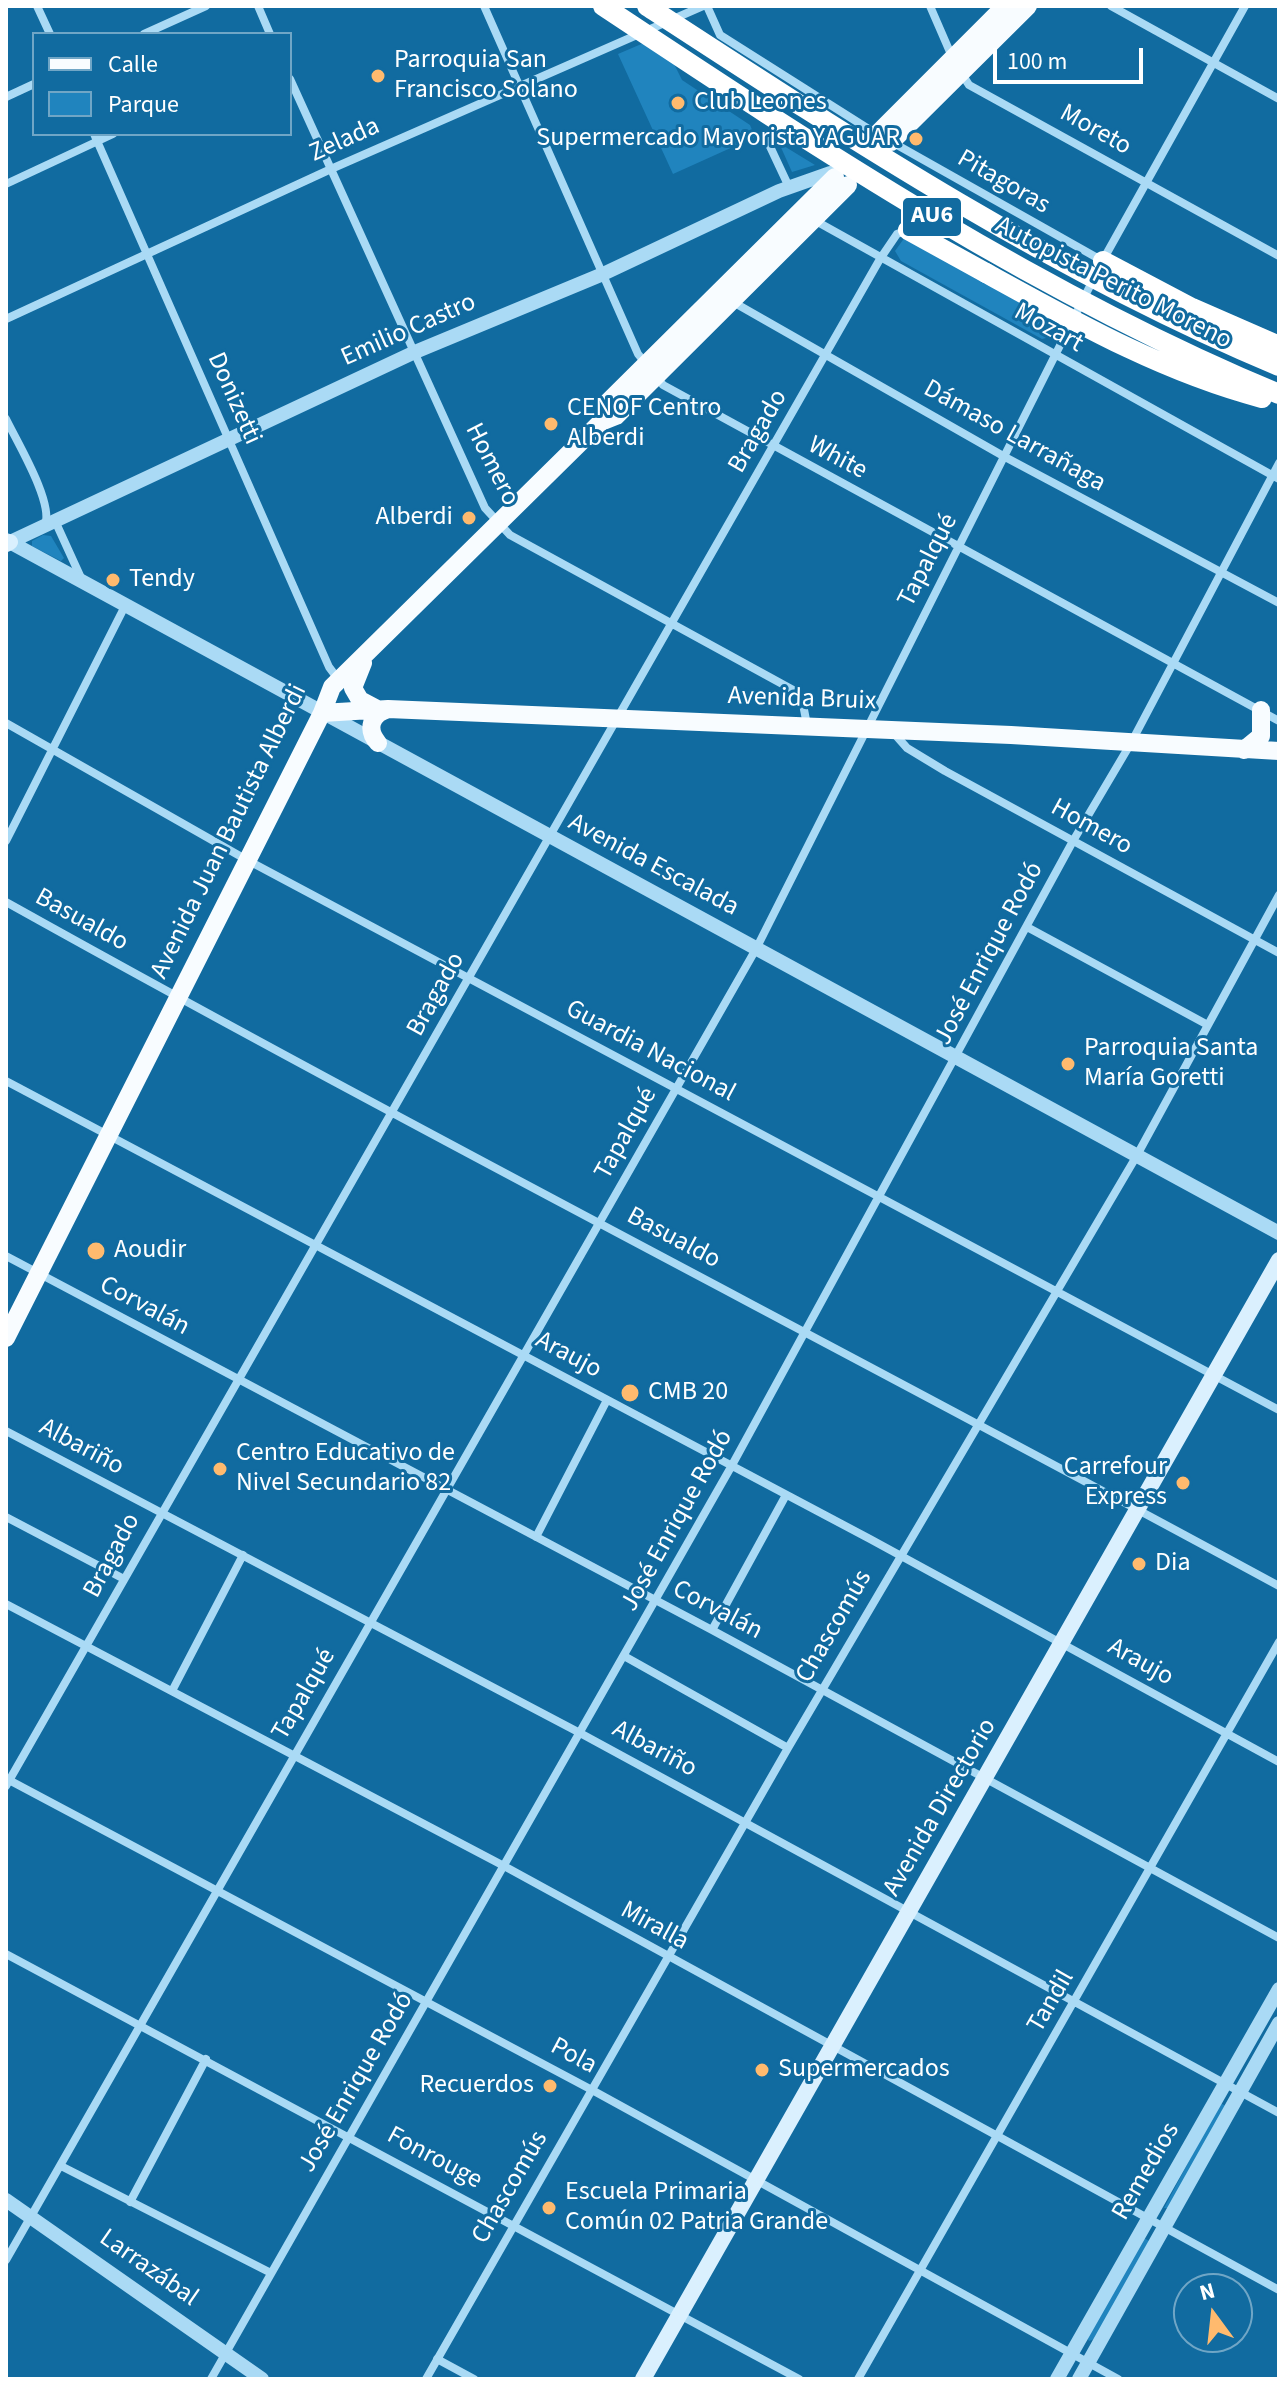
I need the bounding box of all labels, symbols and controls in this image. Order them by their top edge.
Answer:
legend [32,32,292,136]
scale bar [997,32,1147,82]
text: 100 m [1007,44,1067,79]
place label: Parroquia San Francisco Solano [394,45,578,106]
text: Calle [108,47,158,82]
marker: Parroquia San Francisco Solano [369,67,387,85]
text: Parque [108,87,179,122]
place label: Club Leones [694,87,827,119]
marker: Club Leones [669,94,687,112]
street label: Moreto [1054,99,1136,163]
street label: Zelada [305,112,385,170]
place label: Supermercado Mayorista YAGUAR [536,123,900,155]
marker: Supermercado Mayorista YAGUAR [907,130,925,148]
street label: Pitagoras [951,144,1055,222]
road number: AU6 [902,197,962,237]
street label: Autopista Perito Moreno [989,211,1237,357]
street label: Emilio Castro [337,287,481,375]
street label: Mozart [1008,297,1088,361]
street label: Donizetti [199,348,267,450]
street label: Dámaso Larrañaga [918,374,1110,500]
street label: Bragado [723,385,795,479]
place label: CENOF Centro Alberdi [567,393,721,454]
marker: CENOF Centro Alberdi [542,415,560,433]
street label: Homero [457,419,525,511]
street label: White [802,431,872,487]
place label: Alberdi [375,502,453,534]
marker: Alberdi [460,509,478,527]
street label: Tapalqué [892,509,966,613]
place label: Tendy [129,564,195,596]
marker: Tendy [104,571,122,589]
street label: Avenida Juan Bautista Alberdi [145,680,315,984]
street label: Avenida Bruix [727,682,877,718]
street label: Homero [1045,793,1137,863]
street label: Avenida Escalada [562,808,744,924]
street label: José Enrique Rodó [929,857,1051,1051]
street label: Basualdo [29,883,133,959]
street label: Bragado [401,948,473,1042]
street label: Guardia Nacional [560,994,740,1110]
place label: Parroquia Santa María Goretti [1084,1033,1258,1094]
marker: Parroquia Santa María Goretti [1059,1055,1077,1073]
street label: Tapalqué [589,1083,665,1185]
street label: Basualdo [621,1201,725,1277]
place label: Aoudir [114,1235,186,1267]
marker: Aoudir [85,1240,107,1262]
street label: Corvalán [94,1270,194,1344]
street label: Araujo [530,1326,606,1386]
place label: CMB 20 [648,1377,728,1409]
marker: CMB 20 [619,1382,641,1404]
street label: Albariño [33,1413,129,1483]
street label: José Enrique Rodó [615,1425,741,1617]
place label: Centro Educativo de Nivel Secundario 82 [236,1438,455,1500]
place label: Carrefour Express [1064,1452,1167,1514]
marker: Centro Educativo de Nivel Secundario 82 [211,1460,229,1478]
marker: Carrefour Express [1174,1474,1192,1492]
street label: Bragado [78,1508,148,1604]
place label: Dia [1155,1548,1190,1580]
marker: Dia [1130,1555,1148,1573]
street label: Chascomús [790,1565,880,1689]
street label: Corvalán [667,1574,767,1648]
street label: Araujo [1102,1632,1178,1694]
street label: Tapalqué [266,1644,344,1746]
street label: Avenida Directorio [878,1714,1004,1902]
street label: Albariño [606,1715,702,1785]
street label: Miralla [614,1896,694,1958]
street label: Tandil [1022,1965,1082,2039]
street label: José Enrique Rodó [293,1987,421,2179]
street label: Pola [545,2032,601,2082]
place label: Supermercados [778,2054,950,2086]
marker: Supermercados [753,2061,771,2079]
place label: Recuerdos [420,2070,534,2102]
marker: Recuerdos [541,2077,559,2095]
street label: Remedios [1107,2118,1187,2226]
street label: Fonrouge [381,2121,487,2197]
street label: Chascomús [466,2126,556,2250]
place label: Escuela Primaria Común 02 Patria Grande [565,2177,828,2238]
marker: Escuela Primaria Común 02 Patria Grande [540,2199,558,2217]
street label: Larrazábal [93,2224,203,2314]
north arrow [1173,2273,1253,2353]
text: N [1196,2274,1219,2309]

